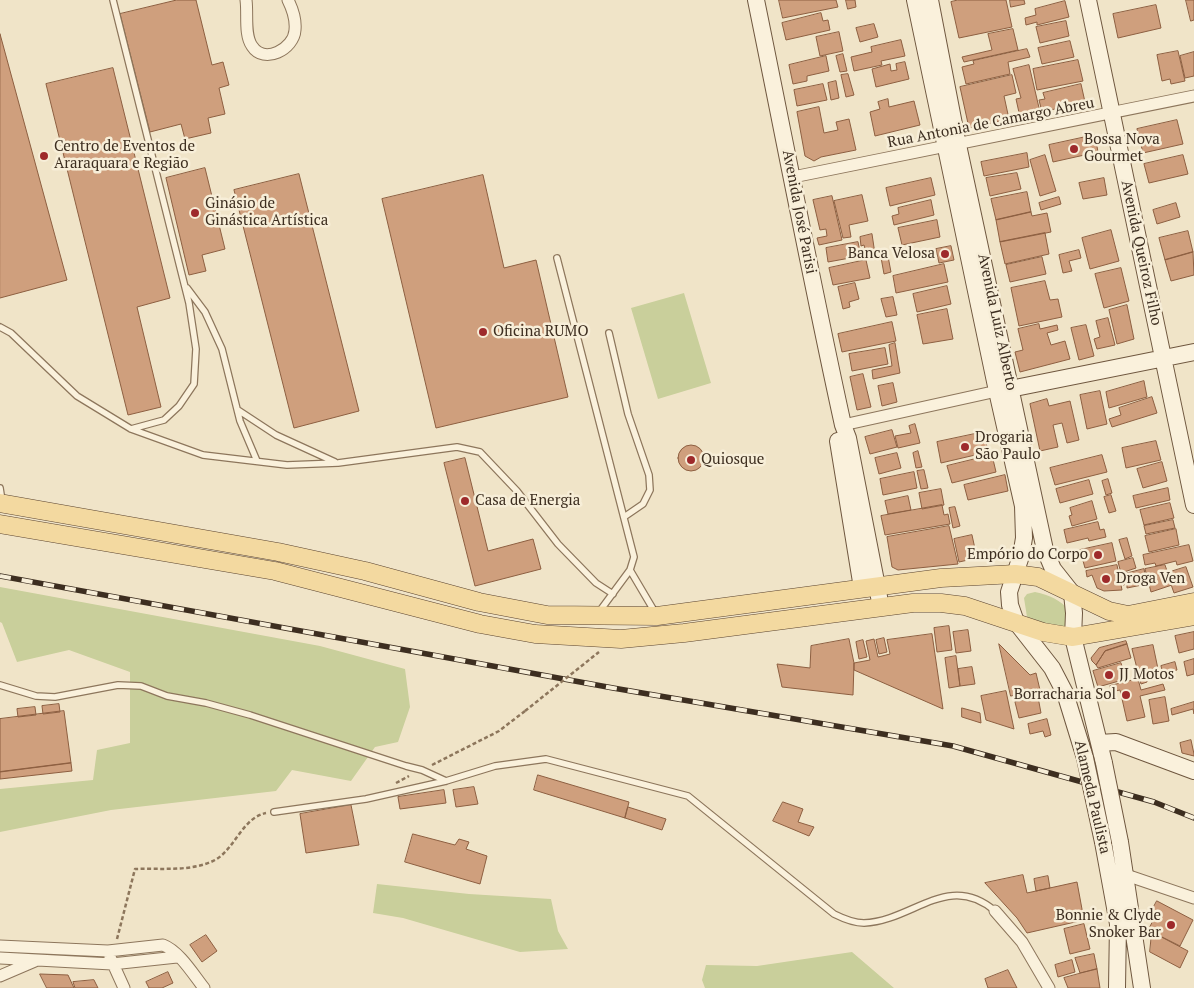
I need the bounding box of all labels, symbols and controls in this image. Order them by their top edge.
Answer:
street label: Rua Antonia de Camargo Abreu [886,94,1096,152]
place label: Bossa Nova Gourmet [1084,131,1160,166]
place label: Centro de Eventos de Araraquara e Região [54,138,195,173]
marker: Bossa Nova Gourmet [1068,143,1080,155]
street label: Avenida José Parisi [778,148,820,276]
marker: Centro de Eventos de Araraquara e Região [38,150,50,162]
street label: Avenida Queiroz Filho [1117,179,1165,327]
place label: Ginásio de Ginástica Artística [205,195,328,230]
marker: Ginásio de Ginástica Artística [189,207,201,219]
place label: Banca Velosa [848,245,935,263]
marker: Banca Velosa [939,248,951,260]
street label: Avenida Luiz Alberto [974,252,1020,392]
place label: Oficina RUMO [493,323,588,341]
marker: Oficina RUMO [477,326,489,338]
place label: Drogaria São Paulo [975,429,1040,464]
marker: Drogaria São Paulo [959,441,971,453]
place label: Quiosque [701,451,764,469]
marker: Quiosque [685,454,697,466]
place label: Casa de Energia [475,492,580,510]
marker: Casa de Energia [459,495,471,507]
place label: Empório do Corpo [967,546,1088,564]
marker: Empório do Corpo [1092,549,1104,561]
place label: Droga Ven [1116,570,1185,588]
marker: Droga Ven [1100,573,1112,585]
place label: JJ Motos [1119,666,1174,684]
marker: JJ Motos [1103,669,1115,681]
place label: Borracharia Sol [1014,686,1116,704]
marker: Borracharia Sol [1120,689,1132,701]
street label: Alameda Paulista [1070,738,1114,856]
place label: Bonnie & Clyde Snoker Bar [1056,907,1161,942]
marker: Bonnie & Clyde Snoker Bar [1165,919,1177,931]

